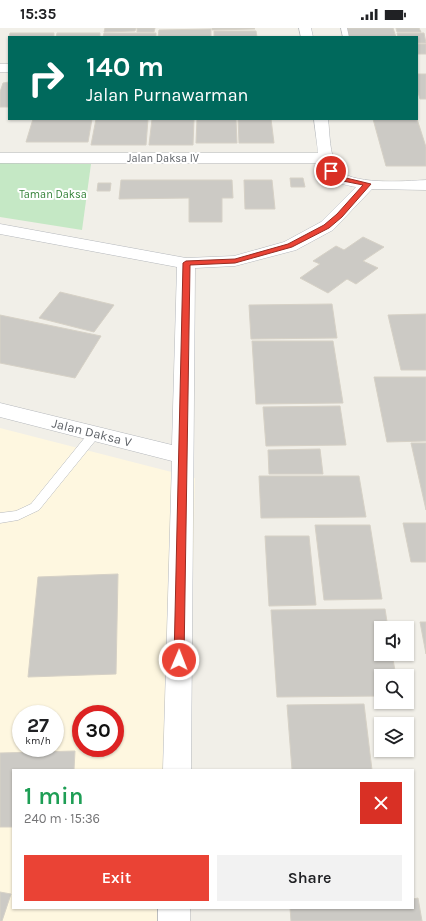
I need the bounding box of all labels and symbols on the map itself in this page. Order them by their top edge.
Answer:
street label: Jalan Daksa IV [127,152,199,165]
pin [314,154,348,188]
park label: Taman Daksa [19,188,87,201]
street label: Jalan Daksa V [50,415,134,450]
position arrow [158,639,200,681]
speed limit sign: 30 [72,705,124,757]

